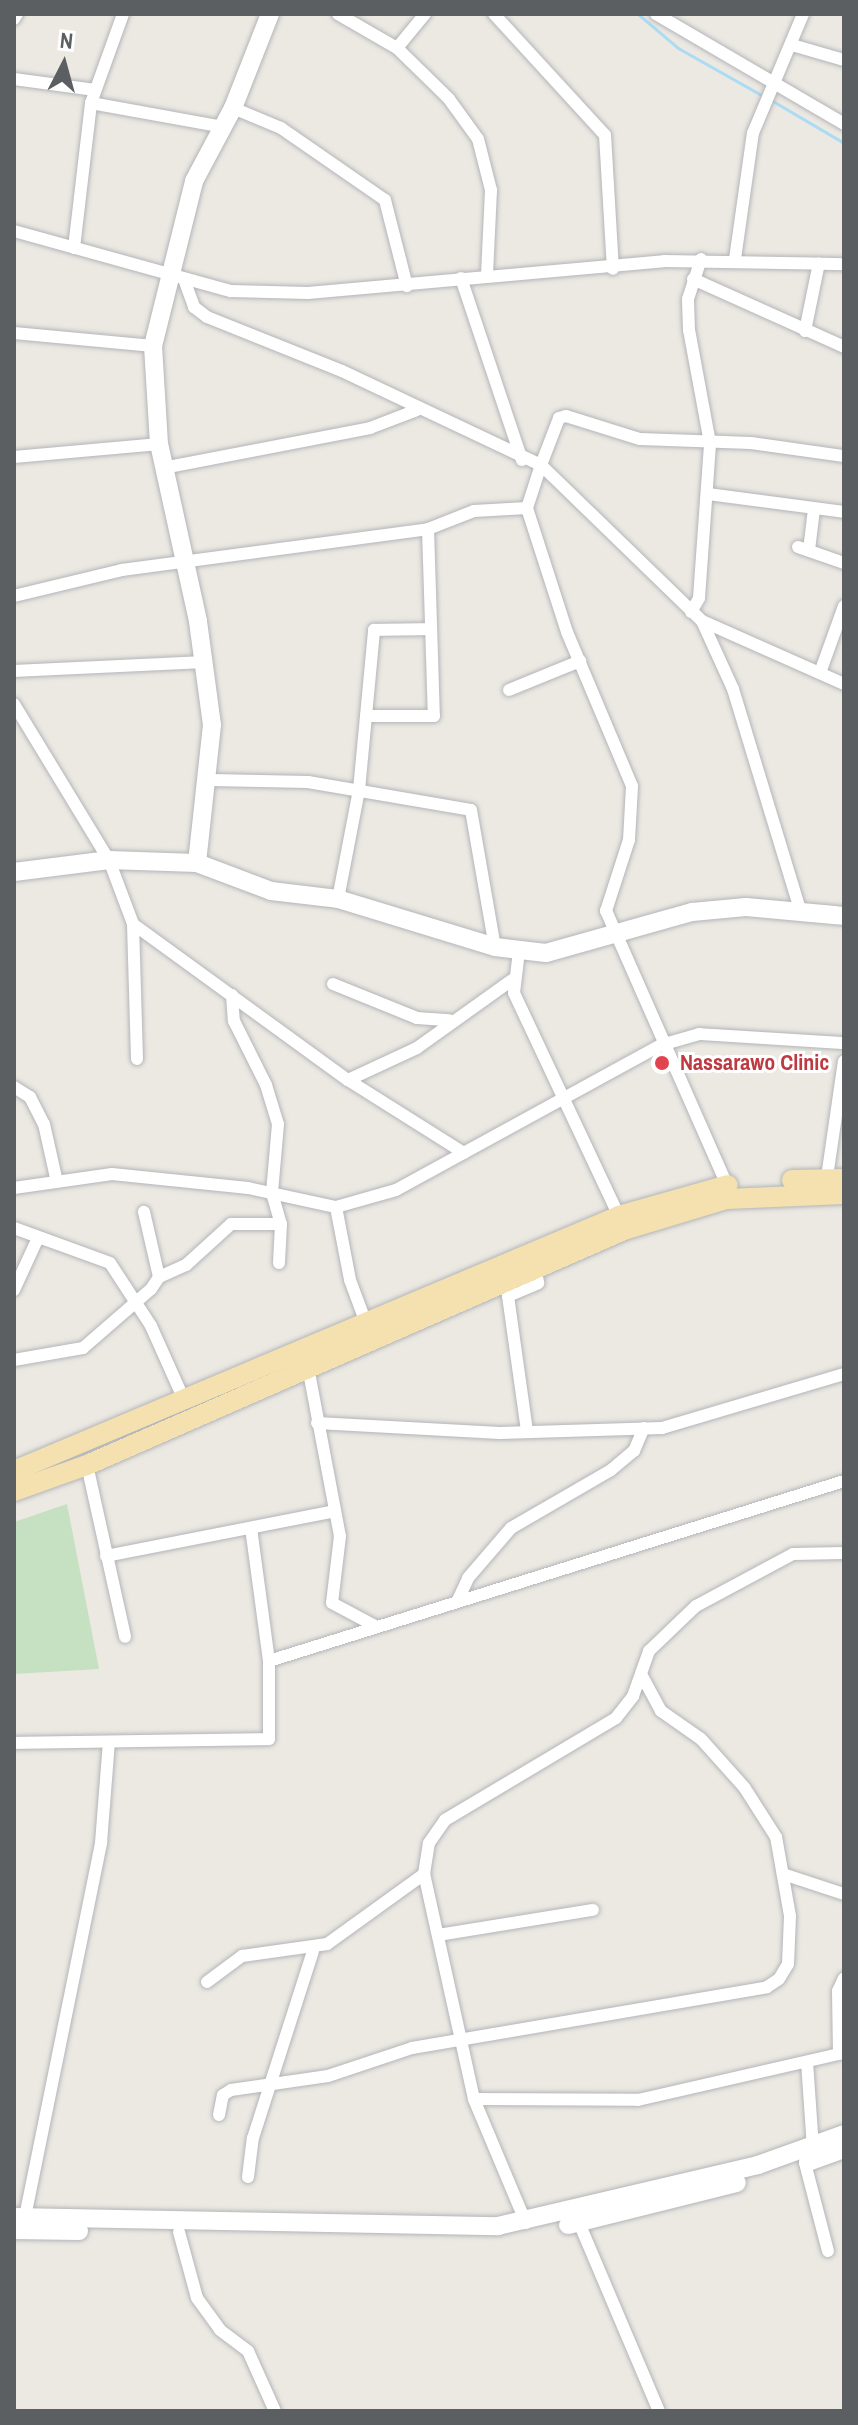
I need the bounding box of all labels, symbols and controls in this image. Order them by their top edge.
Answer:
north arrow [24,24,104,104]
text: N [58,25,75,56]
place label: Nassarawo Clinic [680,1050,829,1076]
marker: Nassarawo Clinic [651,1052,673,1074]

